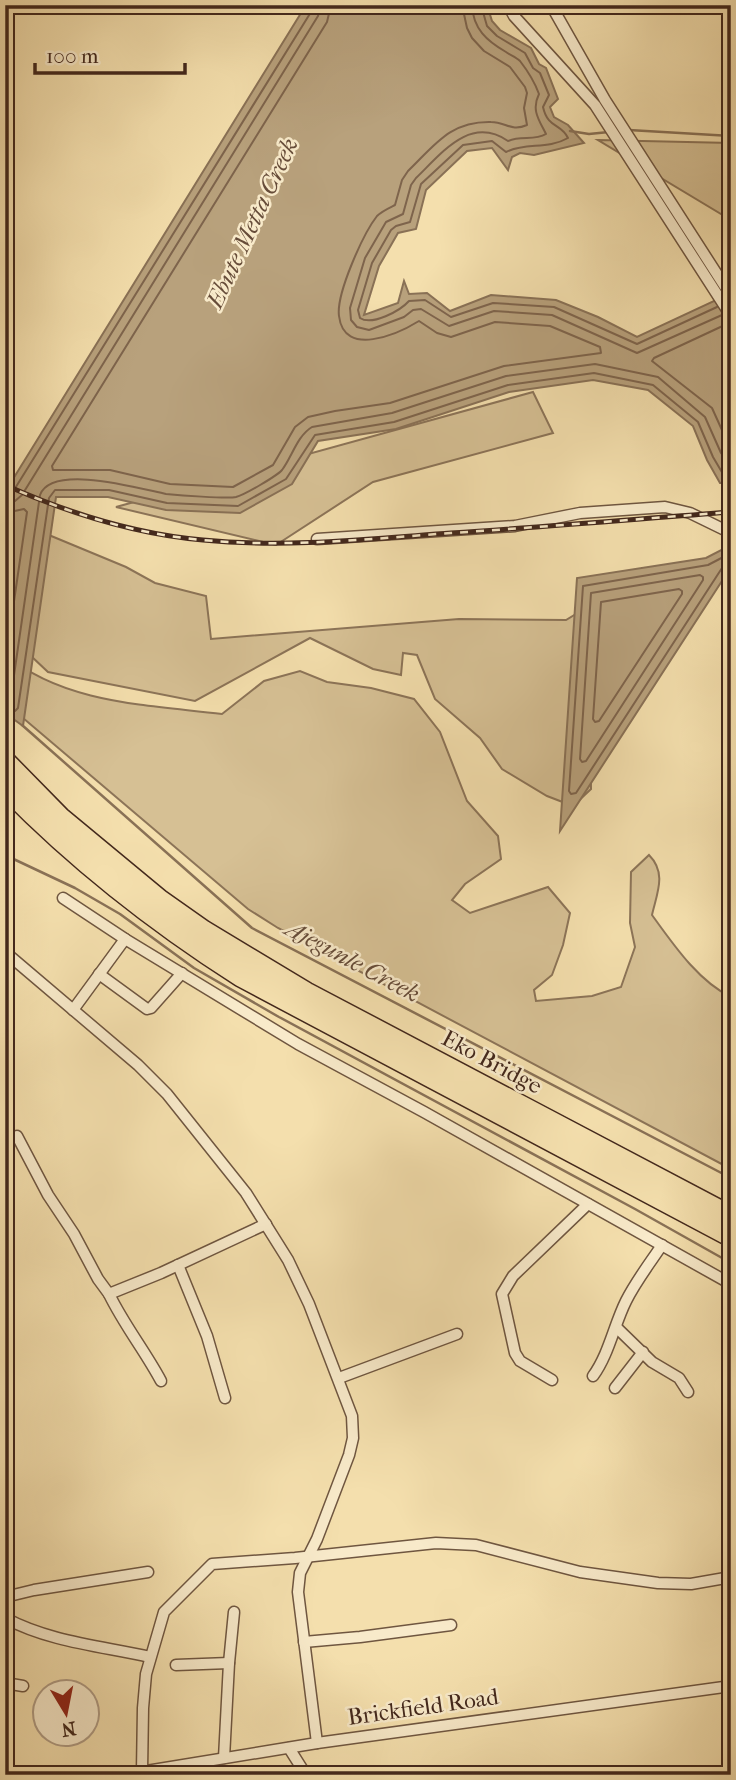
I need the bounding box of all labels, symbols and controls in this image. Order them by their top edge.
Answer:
scale bar [35,32,186,76]
text: 100 m [46,44,99,68]
water label: Ebute Metta Creek [199,133,304,314]
water label: Ajegunle Creek [279,913,425,1008]
street label: Eko Bridge [437,1024,547,1100]
north arrow [32,1678,102,1748]
street label: Brickfield Road [346,1683,501,1731]
text: N [59,1717,78,1741]

